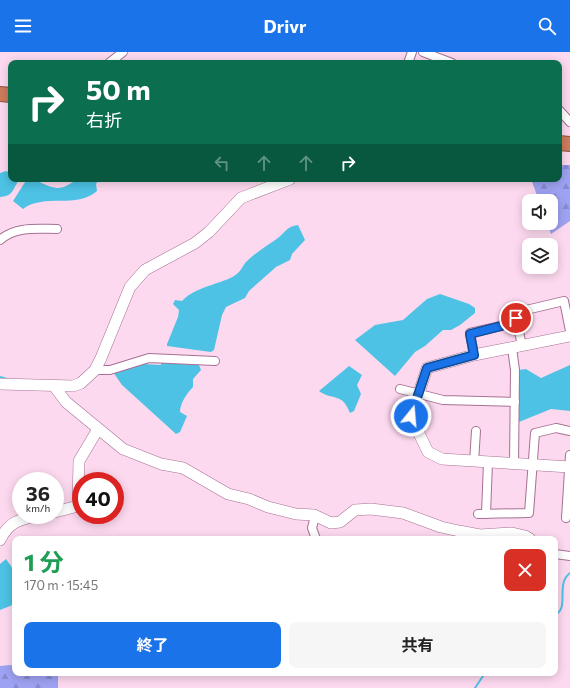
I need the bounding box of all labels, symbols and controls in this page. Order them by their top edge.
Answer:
icon: menu [12,15,34,37]
text: Drivr [264,15,306,37]
icon: search [536,15,558,37]
text: 50 m [86,72,151,106]
icon: right [20,76,72,128]
text: 右折 [86,109,122,131]
icon: left [211,152,233,174]
icon: ahead [253,152,275,174]
icon: ahead [295,152,317,174]
icon: right [337,152,359,174]
map controls [522,194,558,274]
button: sound [522,194,558,230]
button: layers [522,238,558,274]
pin [499,301,533,335]
icon: arrive [505,307,527,329]
position arrow [390,395,432,437]
speed limit sign: 40 [72,472,124,524]
text: 36 [26,481,50,505]
text: km/h [26,502,50,514]
text: 1 分 [24,547,63,576]
button: close [504,549,546,591]
text: 170 m · 15:45 [24,577,98,593]
button: 終了 [24,622,281,668]
button: 共有 [289,622,546,668]

